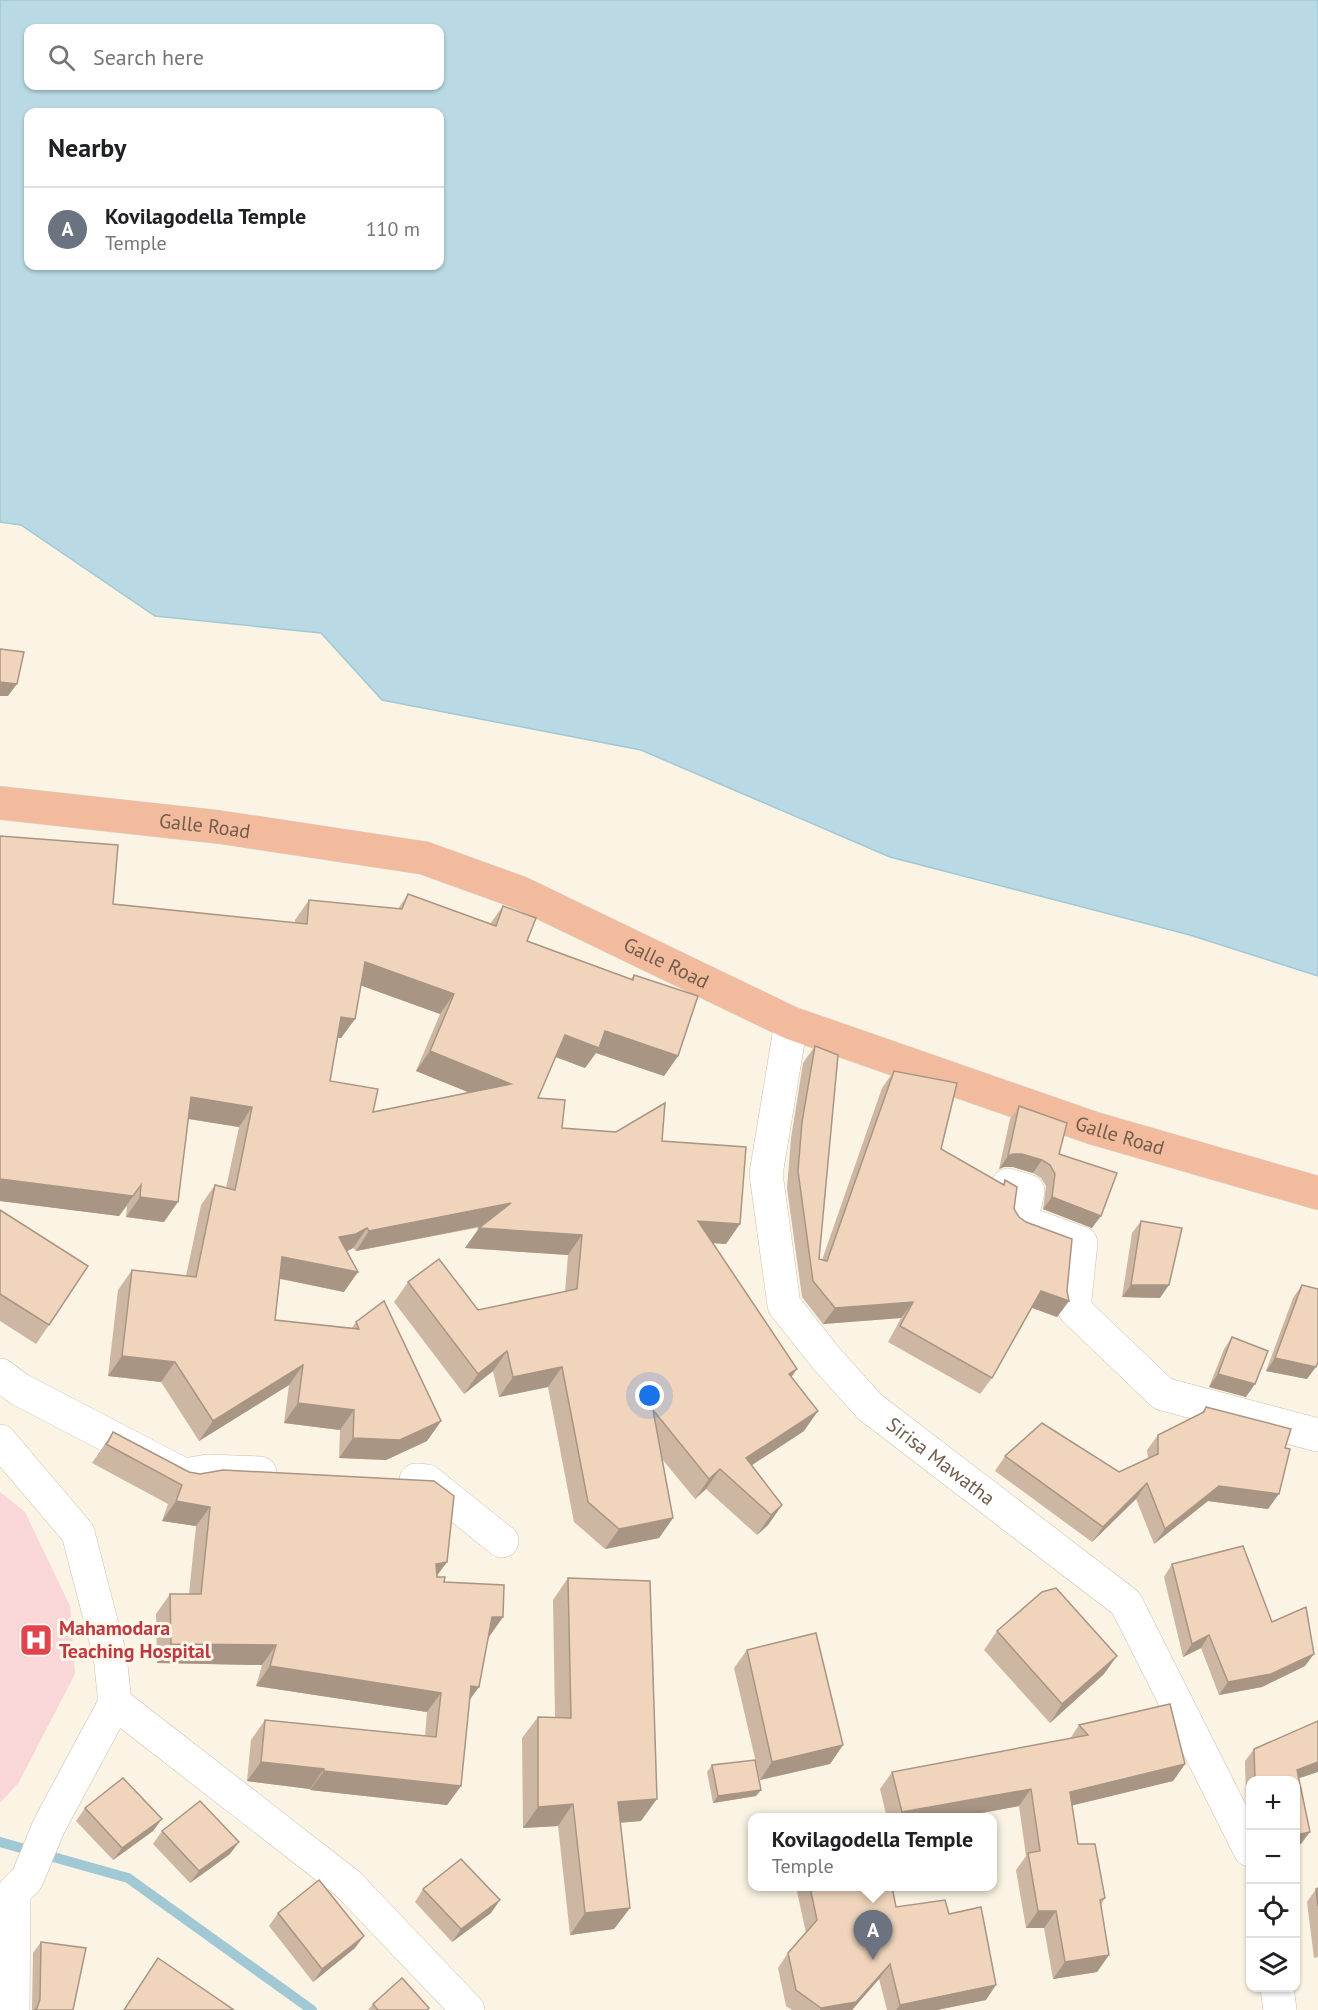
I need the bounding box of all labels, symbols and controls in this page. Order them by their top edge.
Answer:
search box [24,24,444,90]
icon: search [45,41,78,74]
text: Search here [93,43,204,71]
text: Nearby [48,131,126,164]
text: Kovilagodella Temple [105,202,306,230]
text: A [61,216,74,242]
text: 110 m [366,216,420,242]
text: Temple [105,230,167,256]
street label: Galle Road [158,808,252,845]
street label: Galle Road [619,931,713,995]
street label: Galle Road [1072,1110,1167,1161]
your location [635,1381,664,1410]
street label: Sirisa Mawatha [881,1411,1000,1511]
place label: Mahamodara Teaching Hospital [59,1615,211,1664]
hospital icon: Mahamodara Teaching Hospital [18,1622,54,1658]
map controls [1246,1776,1300,1992]
button: + [1246,1776,1300,1830]
popup [748,1813,997,1891]
text: Kovilagodella Temple [772,1825,973,1853]
button: − [1246,1830,1300,1884]
text: Temple [772,1853,834,1879]
button: locate [1246,1884,1300,1938]
pin: A [854,1910,892,1960]
button: layers [1246,1938,1300,1992]

